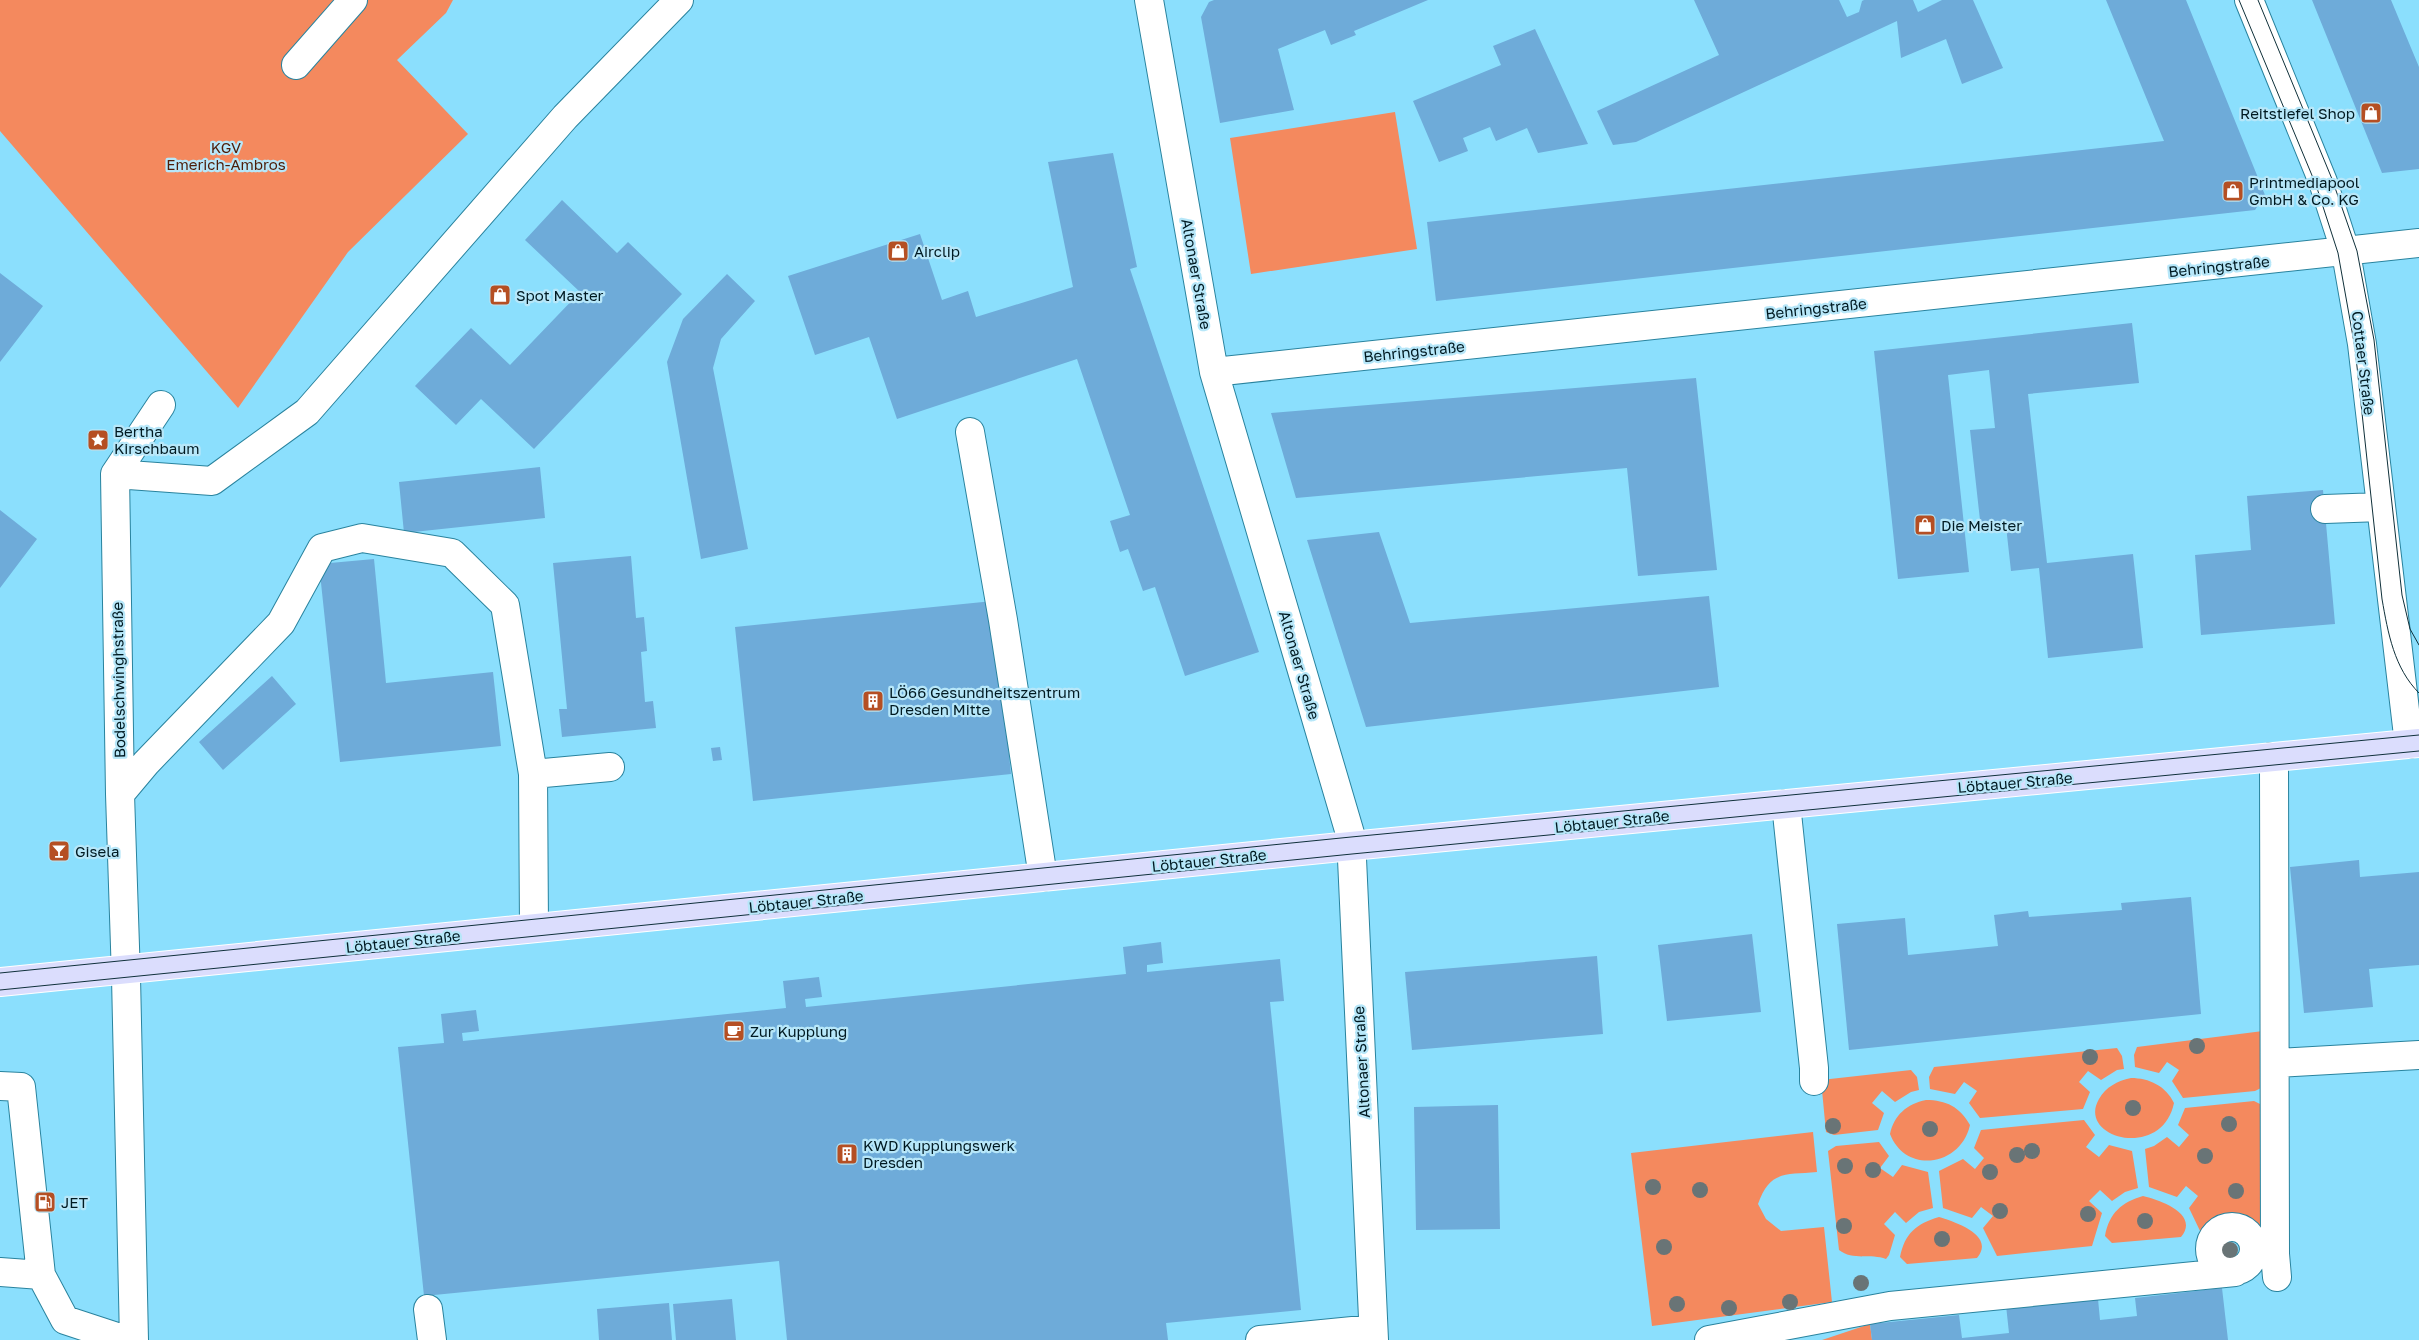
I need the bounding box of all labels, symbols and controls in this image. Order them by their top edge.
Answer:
shop icon: Reitstiefel Shop [2359,101,2383,125]
place label: Reitstiefel Shop [2240,104,2355,122]
park label: KGV Emerich-Ambros [166,138,286,173]
place label: Printmediapool GmbH & Co. KG [2249,173,2360,208]
shop icon: Printmediapool GmbH & Co. KG [2221,179,2245,203]
street label: Altonaer Straße [1178,217,1216,331]
shop icon: Airclip [886,239,910,263]
place label: Airclip [914,242,960,260]
street label: Behringstraße [2167,252,2271,280]
shop icon: Spot Master [488,283,512,307]
place label: Spot Master [516,286,604,304]
street label: Behringstraße [1764,294,1868,322]
street label: Cottaer Straße [2349,310,2379,416]
street label: Behringstraße [1362,337,1466,365]
place label: Bertha Kirschbaum [114,422,200,457]
place icon: Bertha Kirschbaum [86,428,110,452]
shop icon: Die Meister [1913,513,1937,537]
place label: Die Meister [1941,516,2022,534]
street label: Bodelschwinghstraße [108,601,128,758]
street label: Altonaer Straße [1276,609,1324,722]
place label: LÖ66 Gesundheitszentrum Dresden Mitte [889,683,1080,718]
building icon: LÖ66 Gesundheitszentrum Dresden Mitte [861,689,885,713]
street label: Löbtauer Straße [1957,768,2074,796]
street label: Löbtauer Straße [1554,806,1671,836]
bar icon: Gisela [47,839,71,863]
place label: Gisela [75,842,120,860]
street label: Löbtauer Straße [1151,845,1268,875]
street label: Löbtauer Straße [748,886,865,916]
street label: Löbtauer Straße [345,926,462,956]
street label: Altonaer Straße [1349,1005,1373,1118]
cafe icon: Zur Kupplung [722,1019,746,1043]
place label: Zur Kupplung [750,1022,847,1040]
place label: KWD Kupplungswerk Dresden [863,1136,1016,1171]
building icon: KWD Kupplungswerk Dresden [835,1142,859,1166]
fuel station icon: JET [33,1190,57,1214]
place label: JET [61,1193,88,1211]

